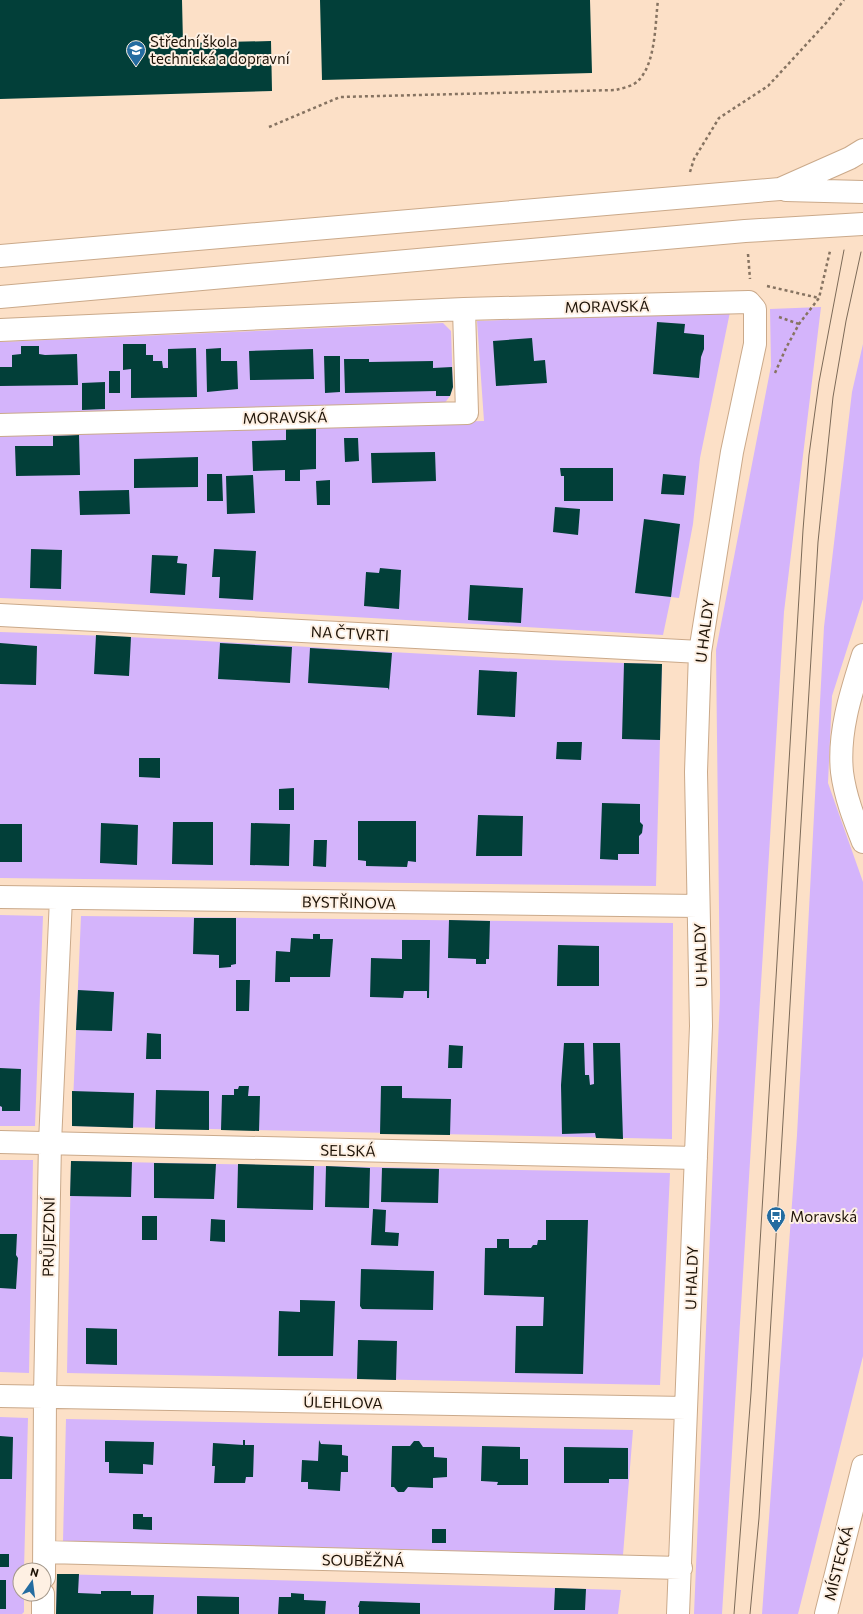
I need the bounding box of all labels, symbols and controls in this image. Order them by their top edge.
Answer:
place label: Střední škola technická a dopravní [150,32,291,67]
school or university icon: Střední škola technická a dopravní [125,39,147,67]
street label: MORAVSKÁ [564,295,650,316]
street label: MORAVSKÁ [242,406,328,427]
street label: U HALDY [691,598,717,664]
street label: NA ČTVRTI [310,621,390,644]
street label: BYSTŘINOVA [302,891,396,912]
street label: U HALDY [690,922,710,987]
street label: SELSKÁ [320,1140,376,1159]
street label: PRŮJEZDNÍ [37,1196,58,1277]
bus stop icon: Moravská [765,1205,787,1233]
place label: Moravská [790,1207,857,1225]
street label: U HALDY [681,1245,701,1310]
street label: ÚLEHLOVA [303,1391,383,1412]
street label: MÍSTECKÁ [819,1524,856,1602]
street label: SOUBĚŽNÁ [322,1549,404,1570]
north arrow [12,1562,52,1602]
text: N [29,1565,40,1579]

